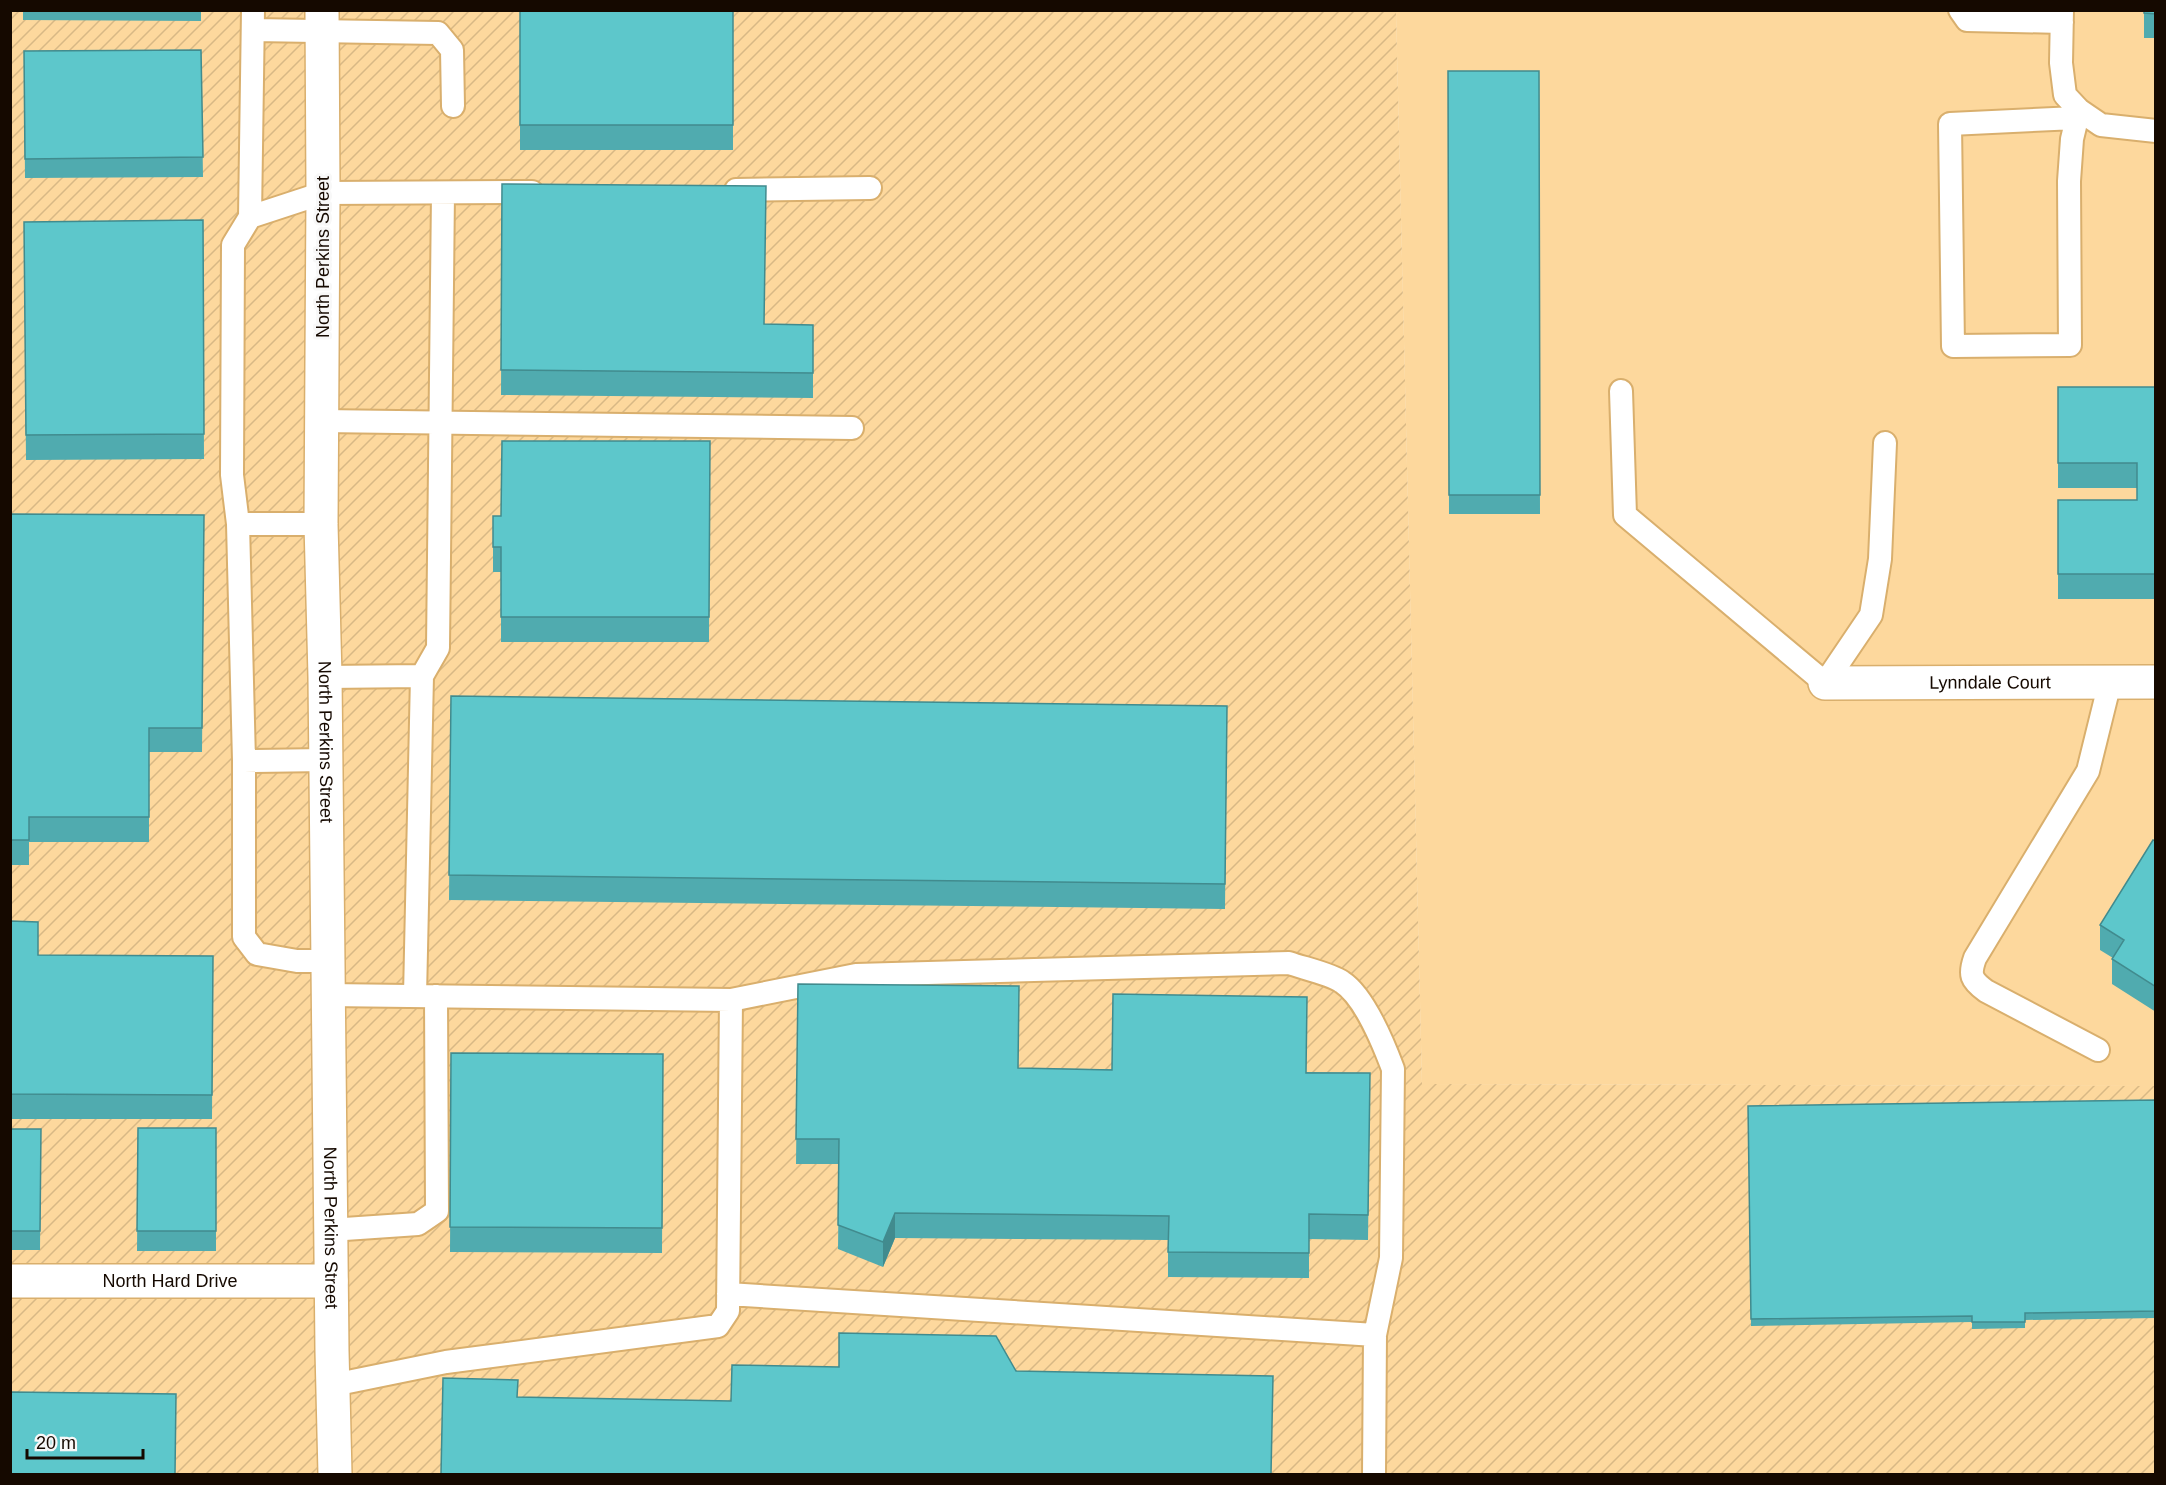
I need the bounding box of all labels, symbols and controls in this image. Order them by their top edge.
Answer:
street label: North Perkins Street [313,176,333,338]
street label: North Perkins Street [315,661,337,823]
street label: Lynndale Court [1929,672,2051,693]
street label: North Perkins Street [320,1147,342,1309]
street label: North Hard Drive [102,1271,238,1291]
scale bar [27,1422,142,1460]
text: 20 m [36,1433,76,1453]

